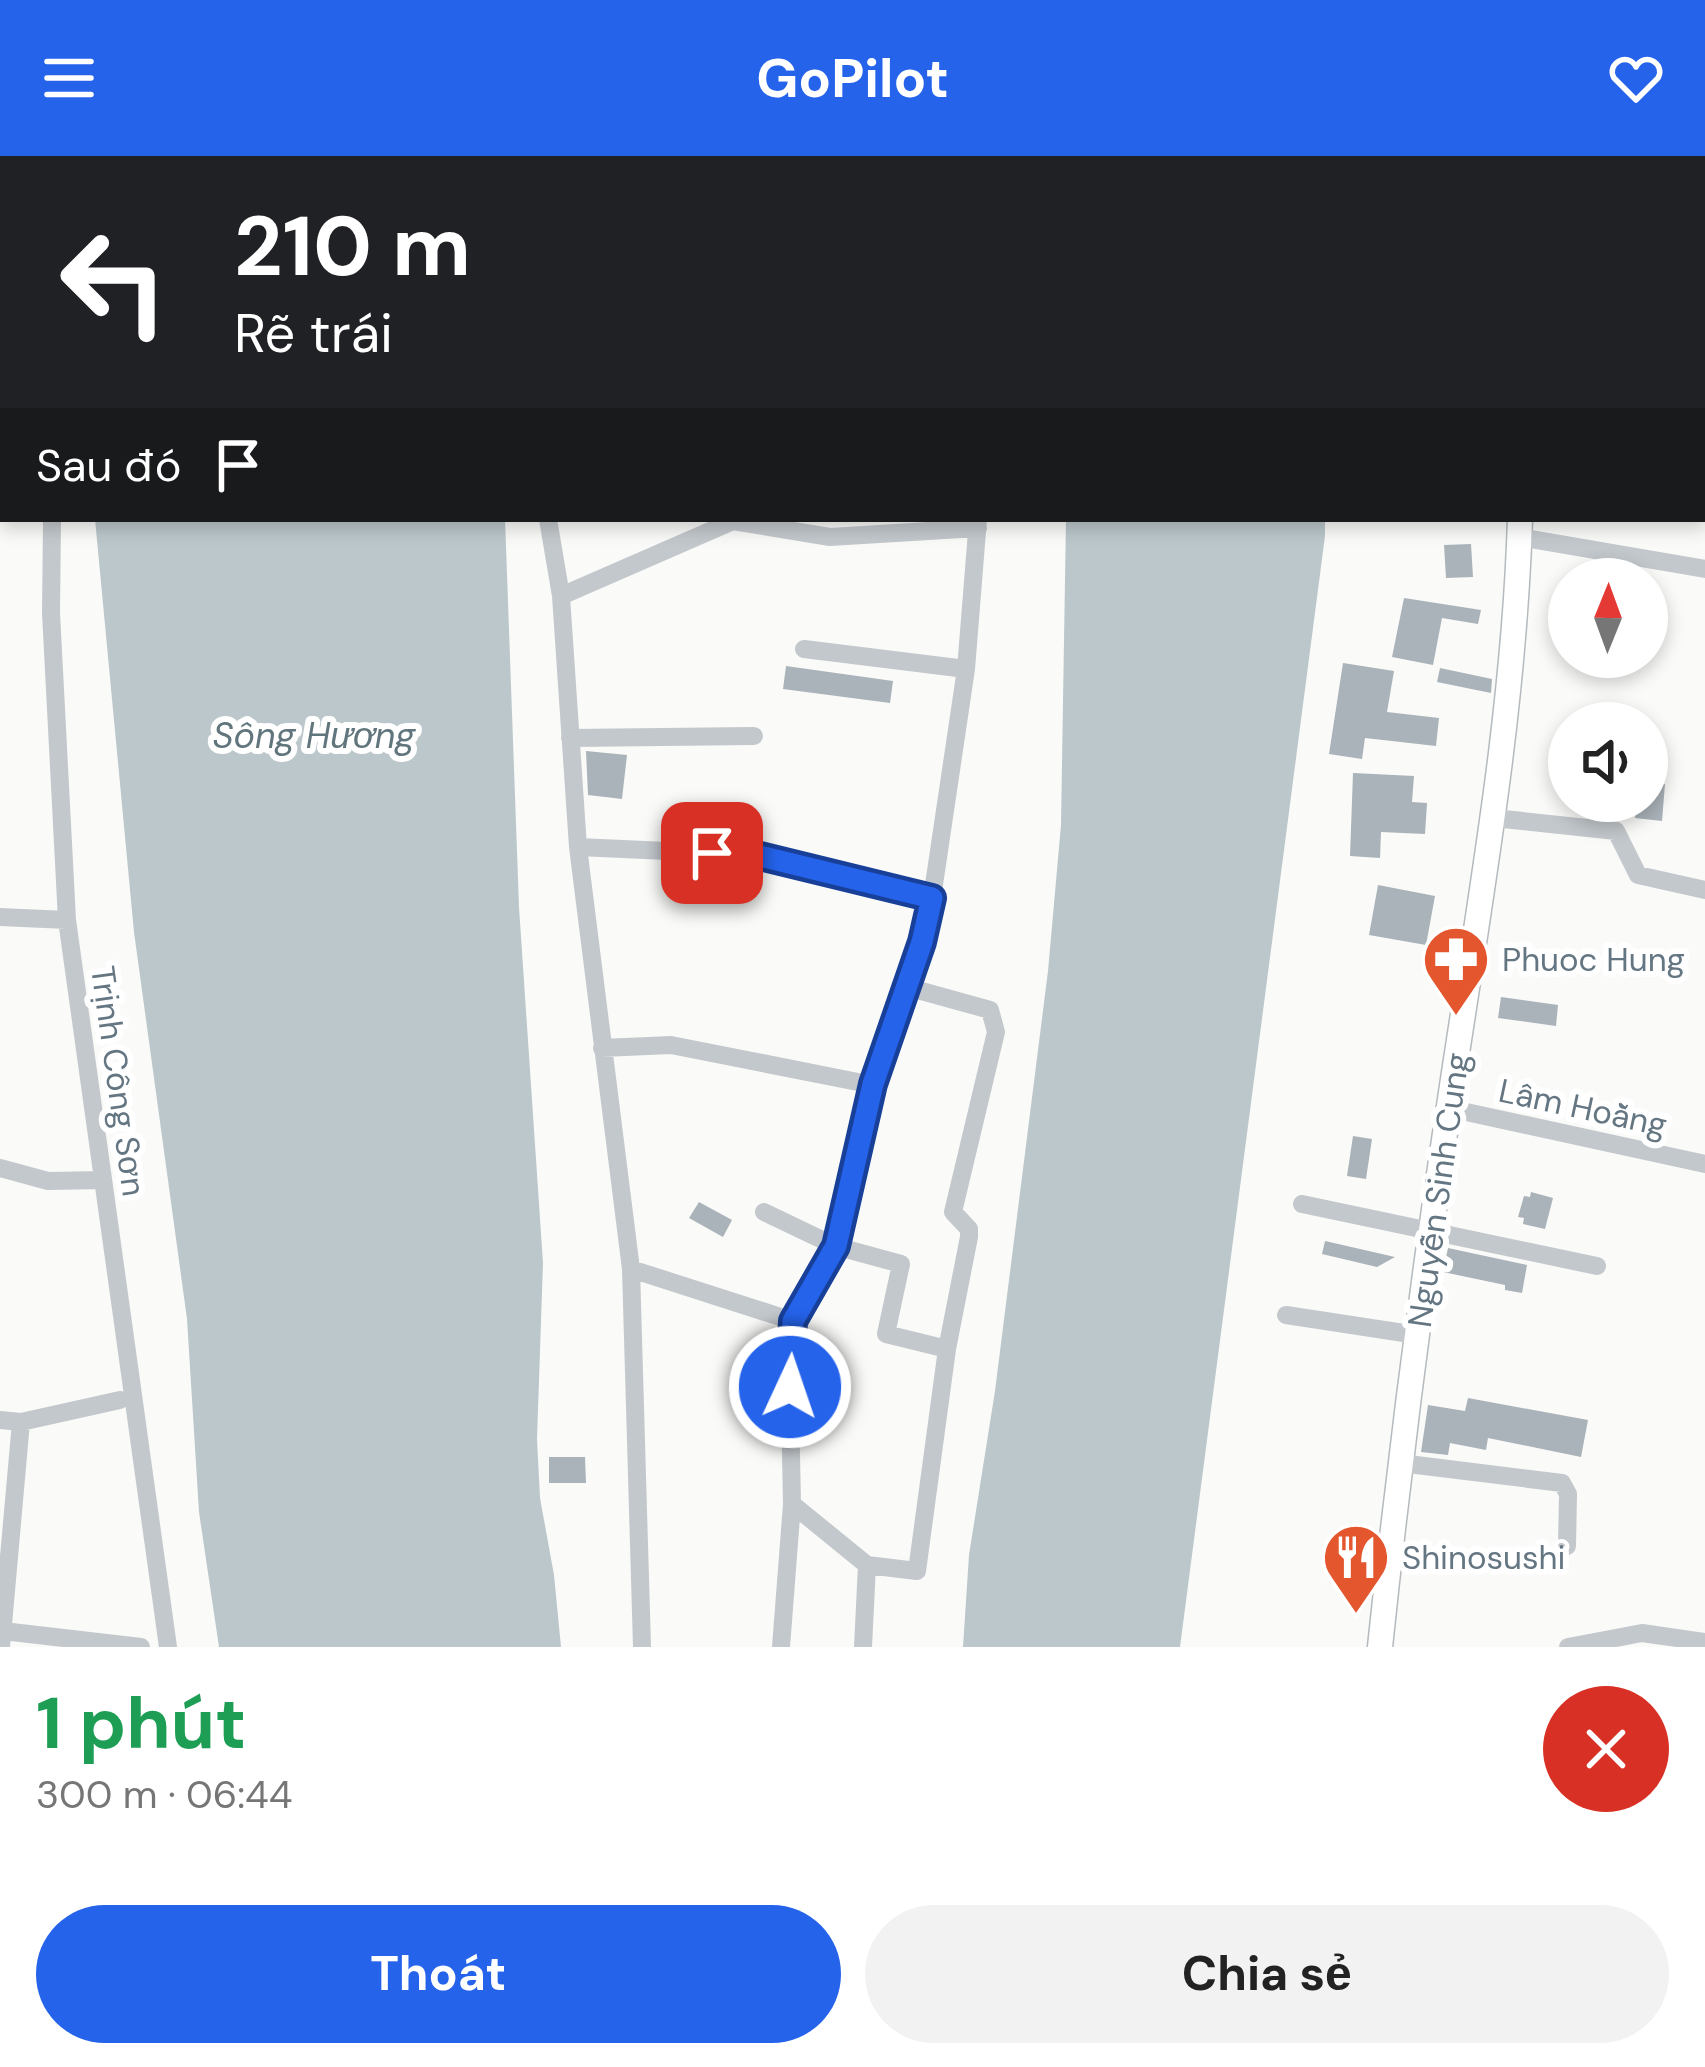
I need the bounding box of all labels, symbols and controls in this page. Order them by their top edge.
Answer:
text: GoPilot [756,43,949,114]
icon: menu [36,45,102,111]
icon: heart [1603,45,1669,111]
text: 210 m [234,192,471,301]
icon: left [36,204,192,360]
text: Rẽ trái [234,298,393,369]
icon: arrive [205,432,271,498]
text: Sau đó [36,436,181,495]
north arrow [1548,558,1668,678]
map controls [1548,558,1668,822]
button: sound [1548,702,1668,822]
water label: Sông Hương [213,712,417,759]
pin [661,802,763,904]
icon: arrive [679,820,745,886]
pharmacy icon: Phuoc Hung [1421,924,1491,1018]
place label: Phuoc Hung [1502,938,1685,981]
street label: Trịnh Công Sơn [81,963,156,1199]
street label: Nguyễn Sinh Cung [1398,1050,1479,1330]
street label: Lâm Hoằng [1495,1069,1671,1146]
position arrow [727,1324,853,1450]
restaurant icon: Shinosushi [1321,1522,1391,1616]
place label: Shinosushi [1402,1536,1565,1579]
text: 1 phút [36,1677,246,1770]
button: close [1543,1686,1669,1812]
text: 300 m · 06:44 [36,1769,292,1820]
button: Thoát [36,1905,841,2043]
button: Chia sẻ [865,1905,1669,2043]

